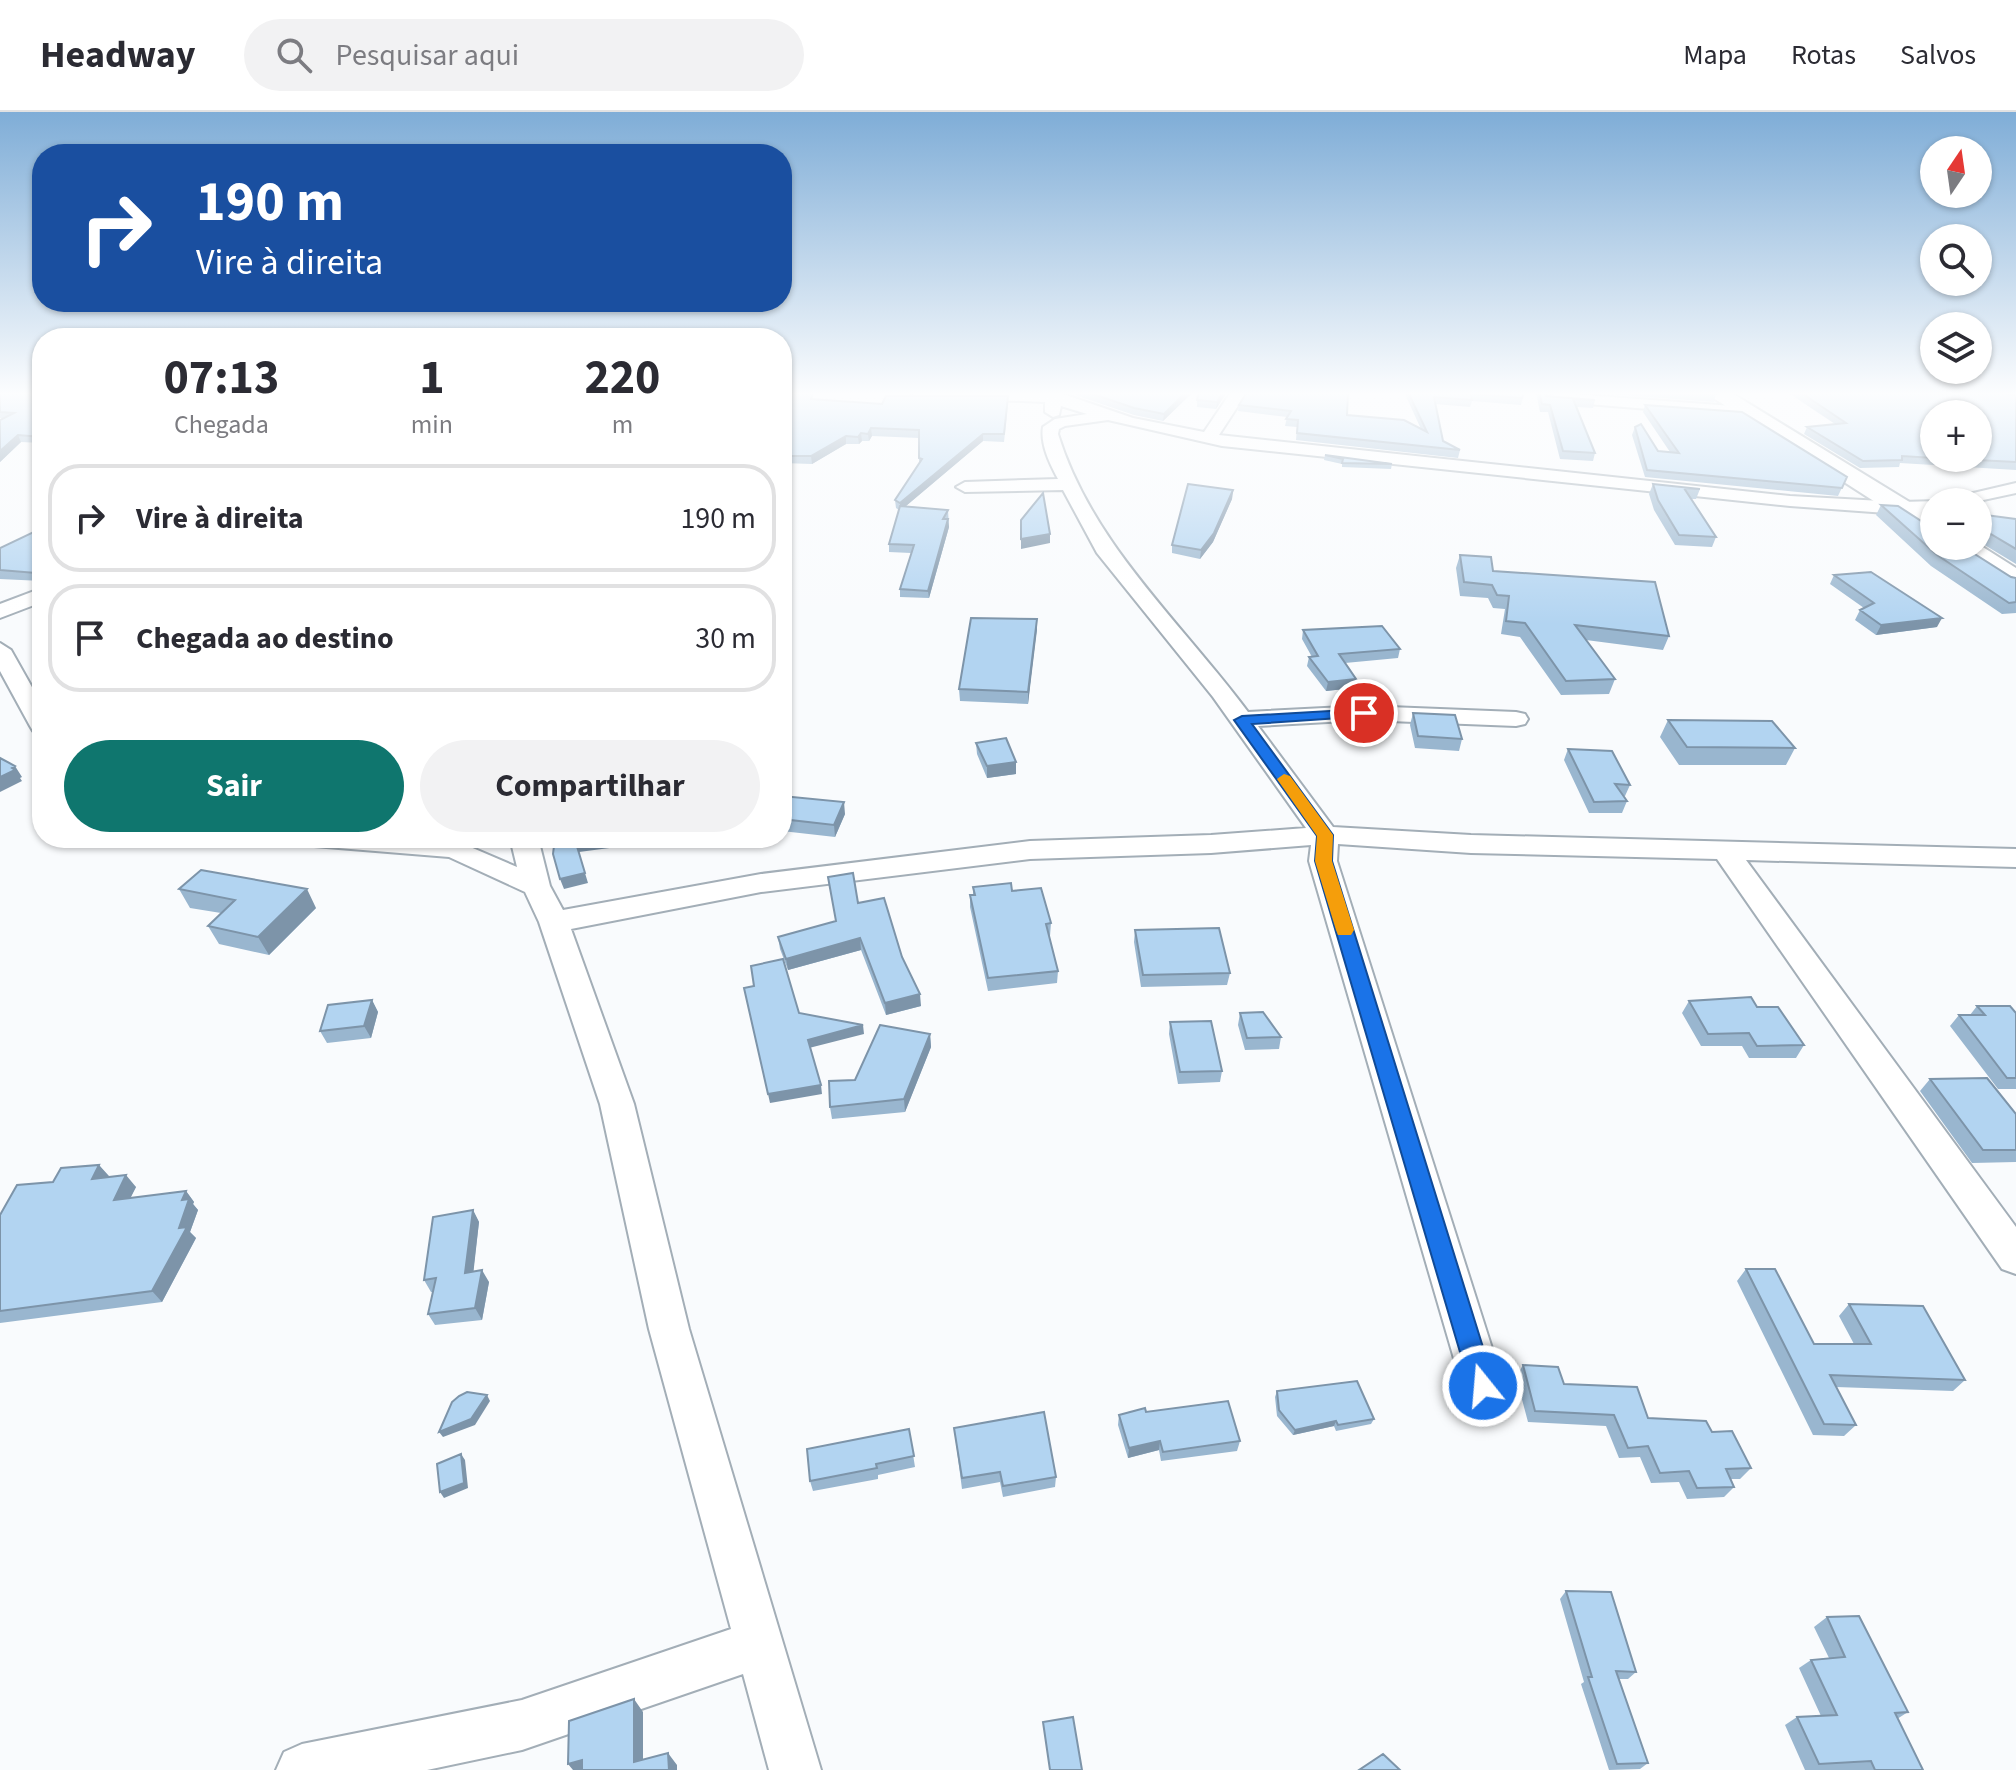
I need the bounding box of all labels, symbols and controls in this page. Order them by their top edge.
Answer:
search box [244,19,804,91]
text: Headway [40,28,196,82]
icon: search [272,33,316,77]
text: Pesquisar aqui [336,34,519,77]
text: Mapa [1683,35,1747,75]
text: Rotas [1791,35,1856,75]
text: Salvos [1900,35,1976,75]
north arrow [1920,136,1992,208]
map controls [1920,136,1992,560]
text: 190 m [196,163,344,242]
icon: right [64,176,168,280]
button: search [1920,224,1992,296]
text: Vire à direita [196,237,383,288]
button: layers [1920,312,1992,384]
text: 07:13 [163,344,279,412]
text: 1 [419,344,445,412]
text: 220 [584,344,660,412]
button: + [1920,400,1992,472]
text: Chegada [174,406,269,443]
text: min [411,406,453,443]
text: m [612,406,633,443]
button: − [1920,488,1992,560]
icon: right [68,496,112,540]
text: Vire à direita [136,497,304,540]
text: 190 m [680,497,756,540]
icon: arrive [68,616,112,660]
text: Chegada ao destino [136,617,394,660]
text: 30 m [695,617,756,660]
pin [1330,679,1398,747]
icon: arrive [1342,691,1386,735]
button: Sair [64,740,404,832]
button: Compartilhar [420,740,760,832]
position arrow [1441,1344,1525,1428]

